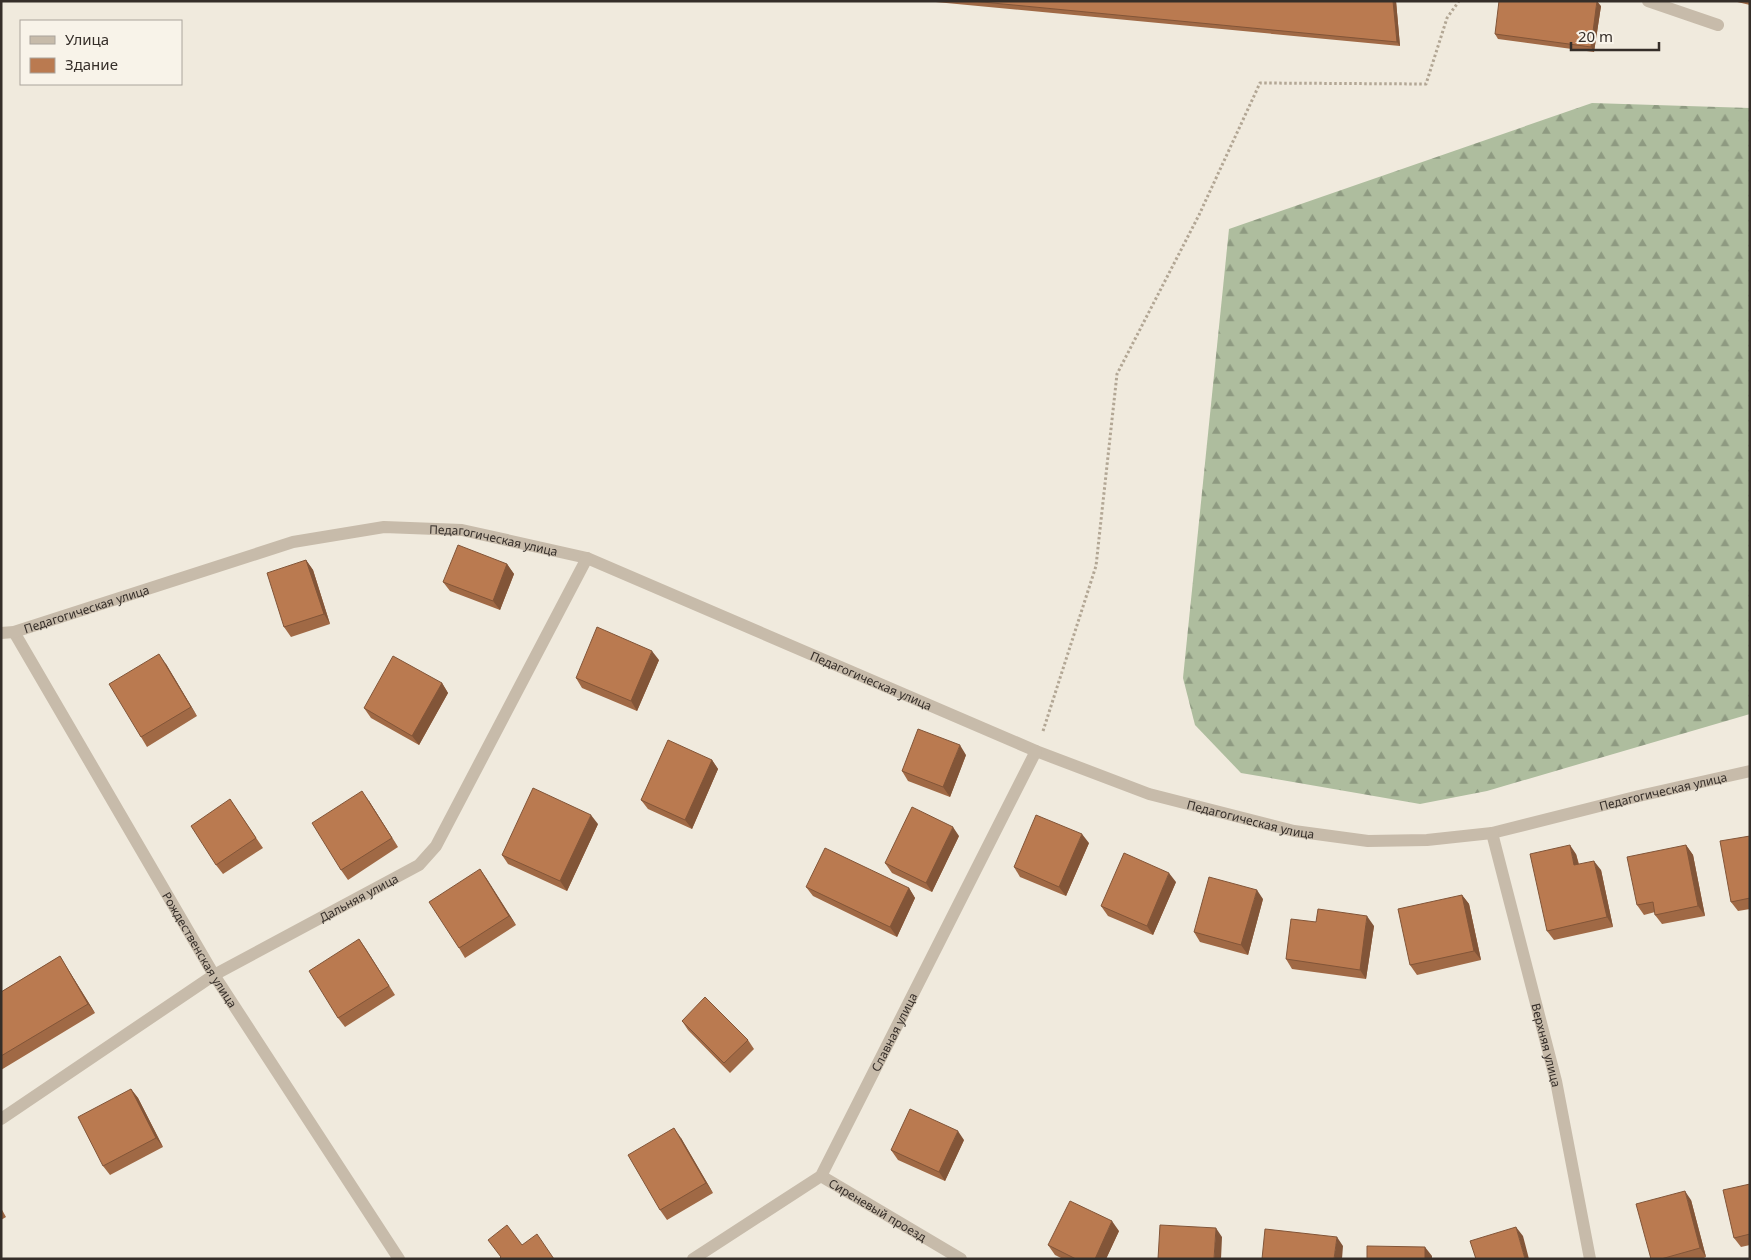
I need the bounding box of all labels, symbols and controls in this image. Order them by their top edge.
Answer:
legend [20,20,182,85]
scale bar [1571,20,1658,52]
text: 20 m [1578,26,1613,46]
text: Улица [65,29,109,49]
text: Здание [65,54,118,74]
street label: Педагогическая улица [429,520,559,560]
street label: Педагогическая улица [21,581,151,637]
street label: Педагогическая улица [808,647,935,714]
street label: Педагогическая улица [1597,768,1729,814]
street label: Педагогическая улица [1185,795,1316,842]
street label: Дальняя улица [316,869,401,926]
street label: Рождественская улица [159,889,241,1011]
street label: Славная улица [867,990,921,1074]
street label: Верхняя улица [1528,1001,1565,1088]
street label: Сиреневый проезд [826,1174,930,1246]

